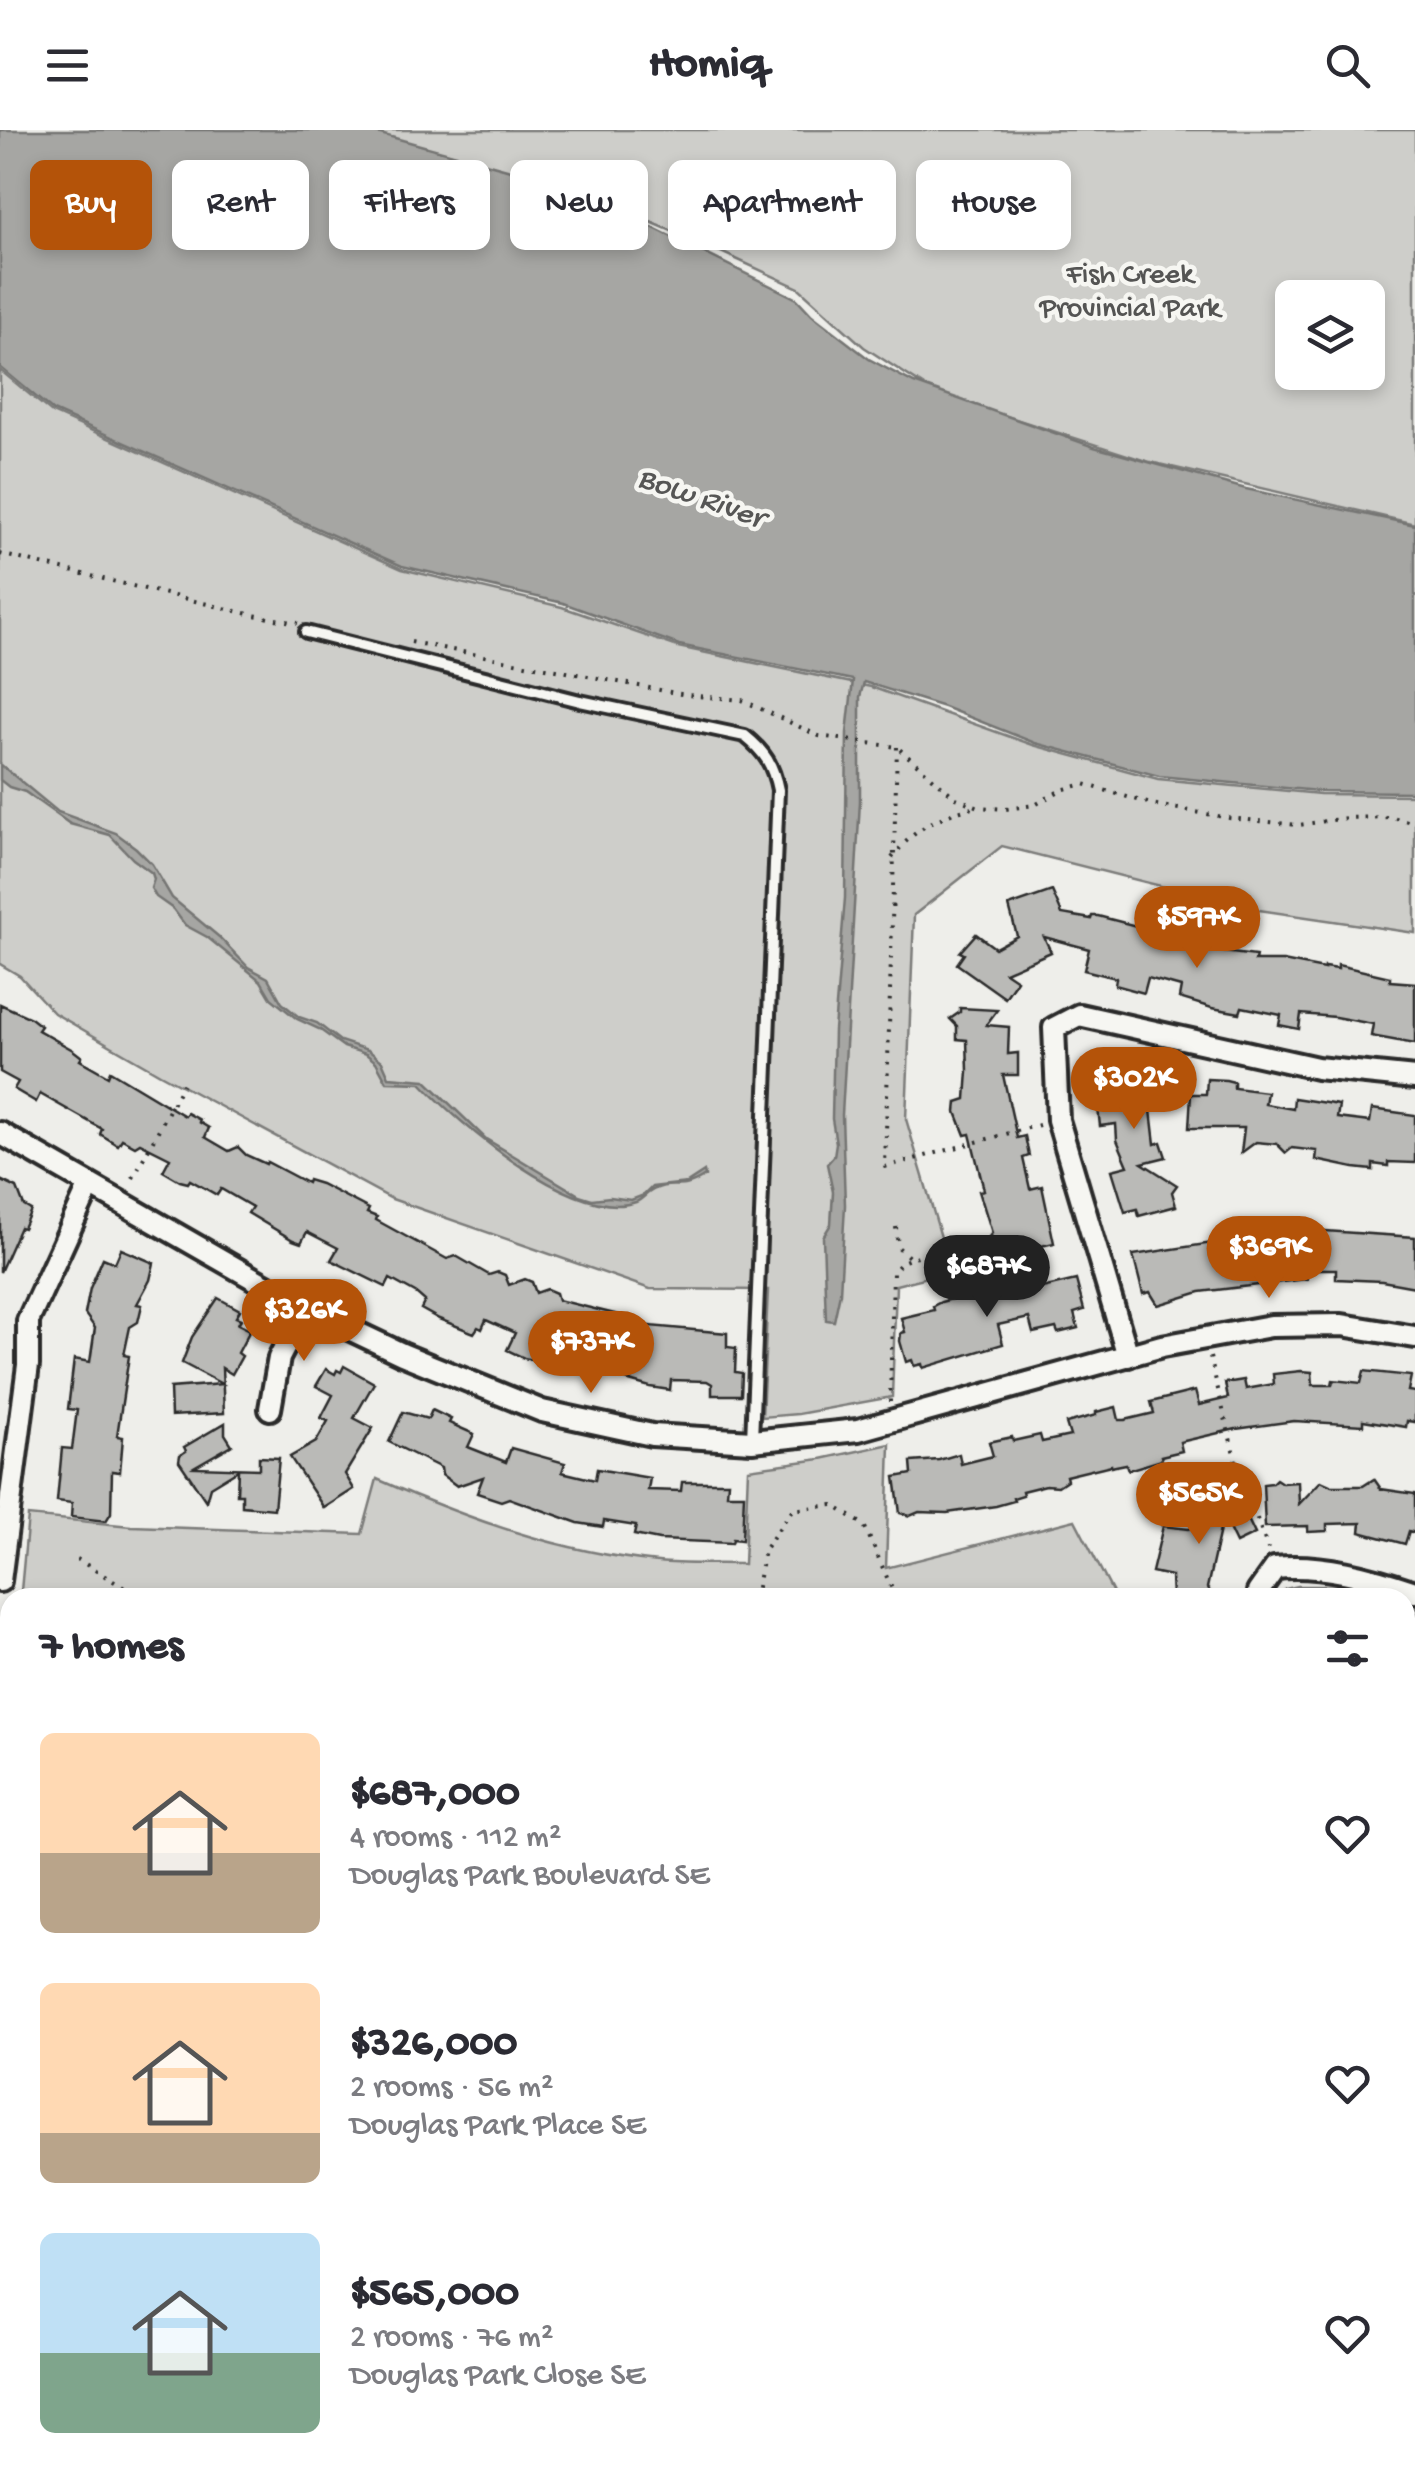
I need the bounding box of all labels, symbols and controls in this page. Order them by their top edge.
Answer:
icon: menu [40,38,95,93]
icon: search [1320,38,1375,93]
text: Homiq [649,39,766,92]
chip: Buy [30,160,152,250]
chip: Rent [172,160,309,250]
chip: Filters [329,160,490,250]
chip: New [510,160,648,250]
chip: Apartment [668,160,896,250]
chip: House [916,160,1071,250]
park label: Fish Creek Provincial Park [1039,259,1223,328]
map controls [1275,280,1385,390]
button: layers [1275,280,1385,390]
water label: Bow River [632,460,774,541]
pin: $597K [1127,886,1267,971]
text: $597K [1156,899,1238,937]
pin: $302K [1064,1047,1204,1132]
text: $302K [1093,1060,1175,1098]
pin: $369K [1199,1216,1339,1301]
text: $369K [1229,1229,1309,1267]
pin: $687K [917,1235,1057,1320]
text: $687K [946,1248,1028,1286]
pin: $326K [234,1279,374,1364]
text: $326K [264,1292,344,1330]
pin: $737K [521,1311,661,1396]
text: $737K [550,1324,632,1362]
pin: $565K [1129,1462,1269,1547]
text: $565K [1158,1475,1240,1513]
icon: filters [1320,1621,1375,1676]
text: 7 homes [40,1624,183,1673]
text: $687,000 [350,1771,520,1820]
icon: home [120,1773,240,1893]
icon: heart [1320,1806,1375,1861]
text: 4 rooms · 112 m² [350,1820,561,1858]
text: Douglas Park Boulevard SE [350,1858,709,1896]
text: $326,000 [350,2021,517,2070]
icon: home [120,2023,240,2143]
icon: heart [1320,2056,1375,2111]
text: 2 rooms · 56 m² [350,2070,554,2108]
text: Douglas Park Place SE [350,2108,646,2146]
text: $565,000 [350,2271,519,2320]
icon: home [120,2273,240,2393]
icon: heart [1320,2306,1375,2361]
text: 2 rooms · 76 m² [350,2320,553,2358]
text: Douglas Park Close SE [350,2358,645,2396]

